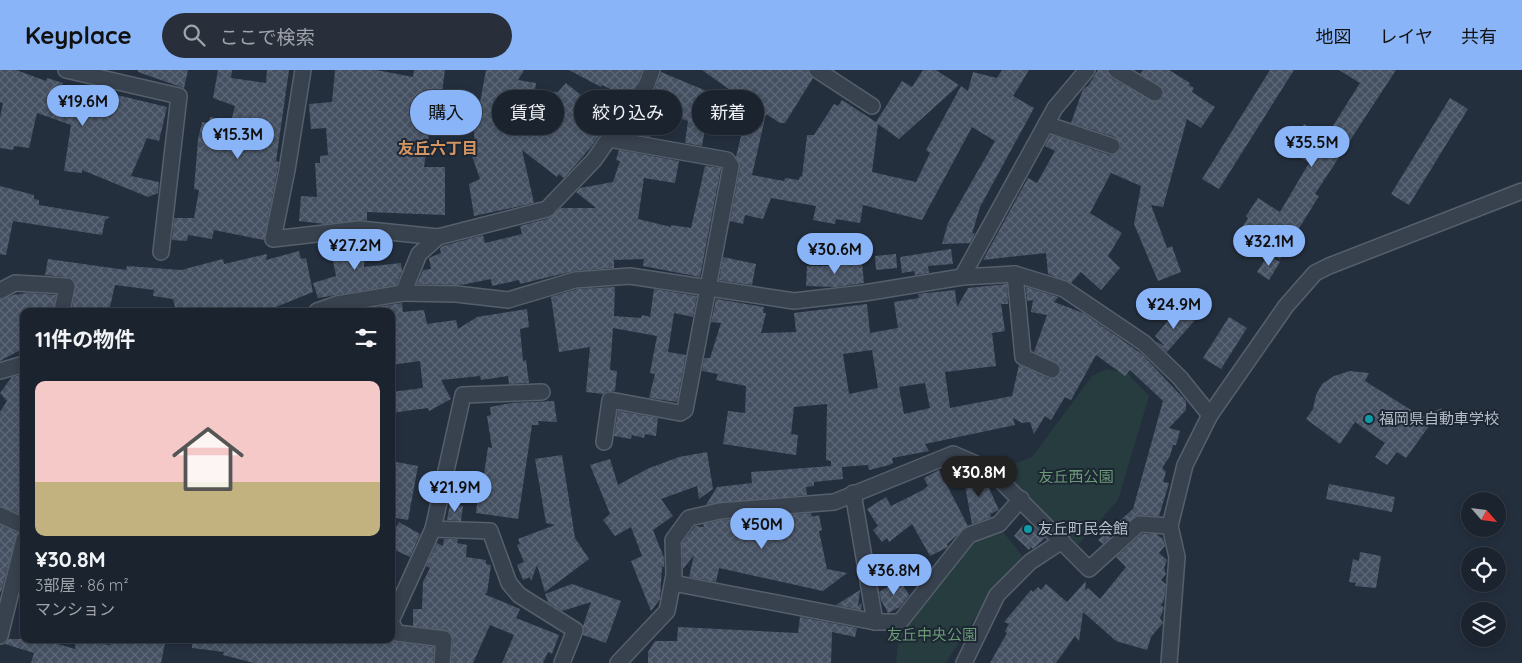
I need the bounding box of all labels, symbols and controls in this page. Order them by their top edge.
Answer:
search box [162,13,512,58]
text: Keyplace [25,20,132,50]
icon: search [180,21,208,49]
text: ここで検索 [220,25,315,49]
text: 地図 [1316,25,1352,48]
text: レイヤ [1380,25,1433,48]
text: 共有 [1461,25,1497,48]
pin: ¥19.6M [42,85,124,127]
chip: 購入 [410,90,482,135]
chip: 賃貸 [492,90,564,135]
chip: 絞り込み [574,90,682,135]
chip: 新着 [692,90,764,135]
text: ¥19.6M [58,91,108,111]
pin: ¥15.3M [197,118,279,160]
text: ¥15.3M [213,124,263,144]
pin: ¥35.5M [1271,126,1353,168]
text: ¥35.5M [1285,132,1339,152]
district label: 友丘六丁目 [398,138,478,158]
pin: ¥32.1M [1228,224,1310,267]
pin: ¥27.2M [314,228,396,271]
text: ¥32.1M [1244,231,1294,251]
pin: ¥30.6M [794,232,876,275]
text: ¥27.2M [329,235,381,255]
text: ¥30.6M [808,239,862,259]
pin: ¥24.9M [1133,288,1215,330]
text: ¥24.9M [1147,294,1201,314]
icon: filters [352,324,380,352]
text: 11件の物件 [35,326,135,352]
place label: 福岡県自動車学校 [1379,409,1499,428]
marker: 福岡県自動車学校 [1363,413,1375,425]
icon: home [163,414,253,504]
pin: ¥30.8M [938,456,1020,498]
text: ¥30.8M [952,462,1006,482]
park label: 友丘西公園 [1038,467,1114,486]
pin: ¥21.9M [414,470,496,513]
text: ¥21.9M [429,477,481,497]
north arrow [1461,492,1506,538]
map controls [1461,492,1506,647]
pin: ¥50M [732,508,792,550]
text: ¥50M [741,514,783,534]
place label: 友丘町民会館 [1038,519,1128,538]
marker: 友丘町民会館 [1022,523,1034,535]
text: ¥30.8M [35,546,106,572]
button: locate [1461,547,1506,592]
pin: ¥36.8M [853,554,935,596]
text: ¥36.8M [868,560,920,580]
text: 3部屋 · 86 m² [35,575,129,595]
text: マンション [35,599,115,619]
button: layers [1461,602,1506,647]
park label: 友丘中央公園 [887,625,977,644]

